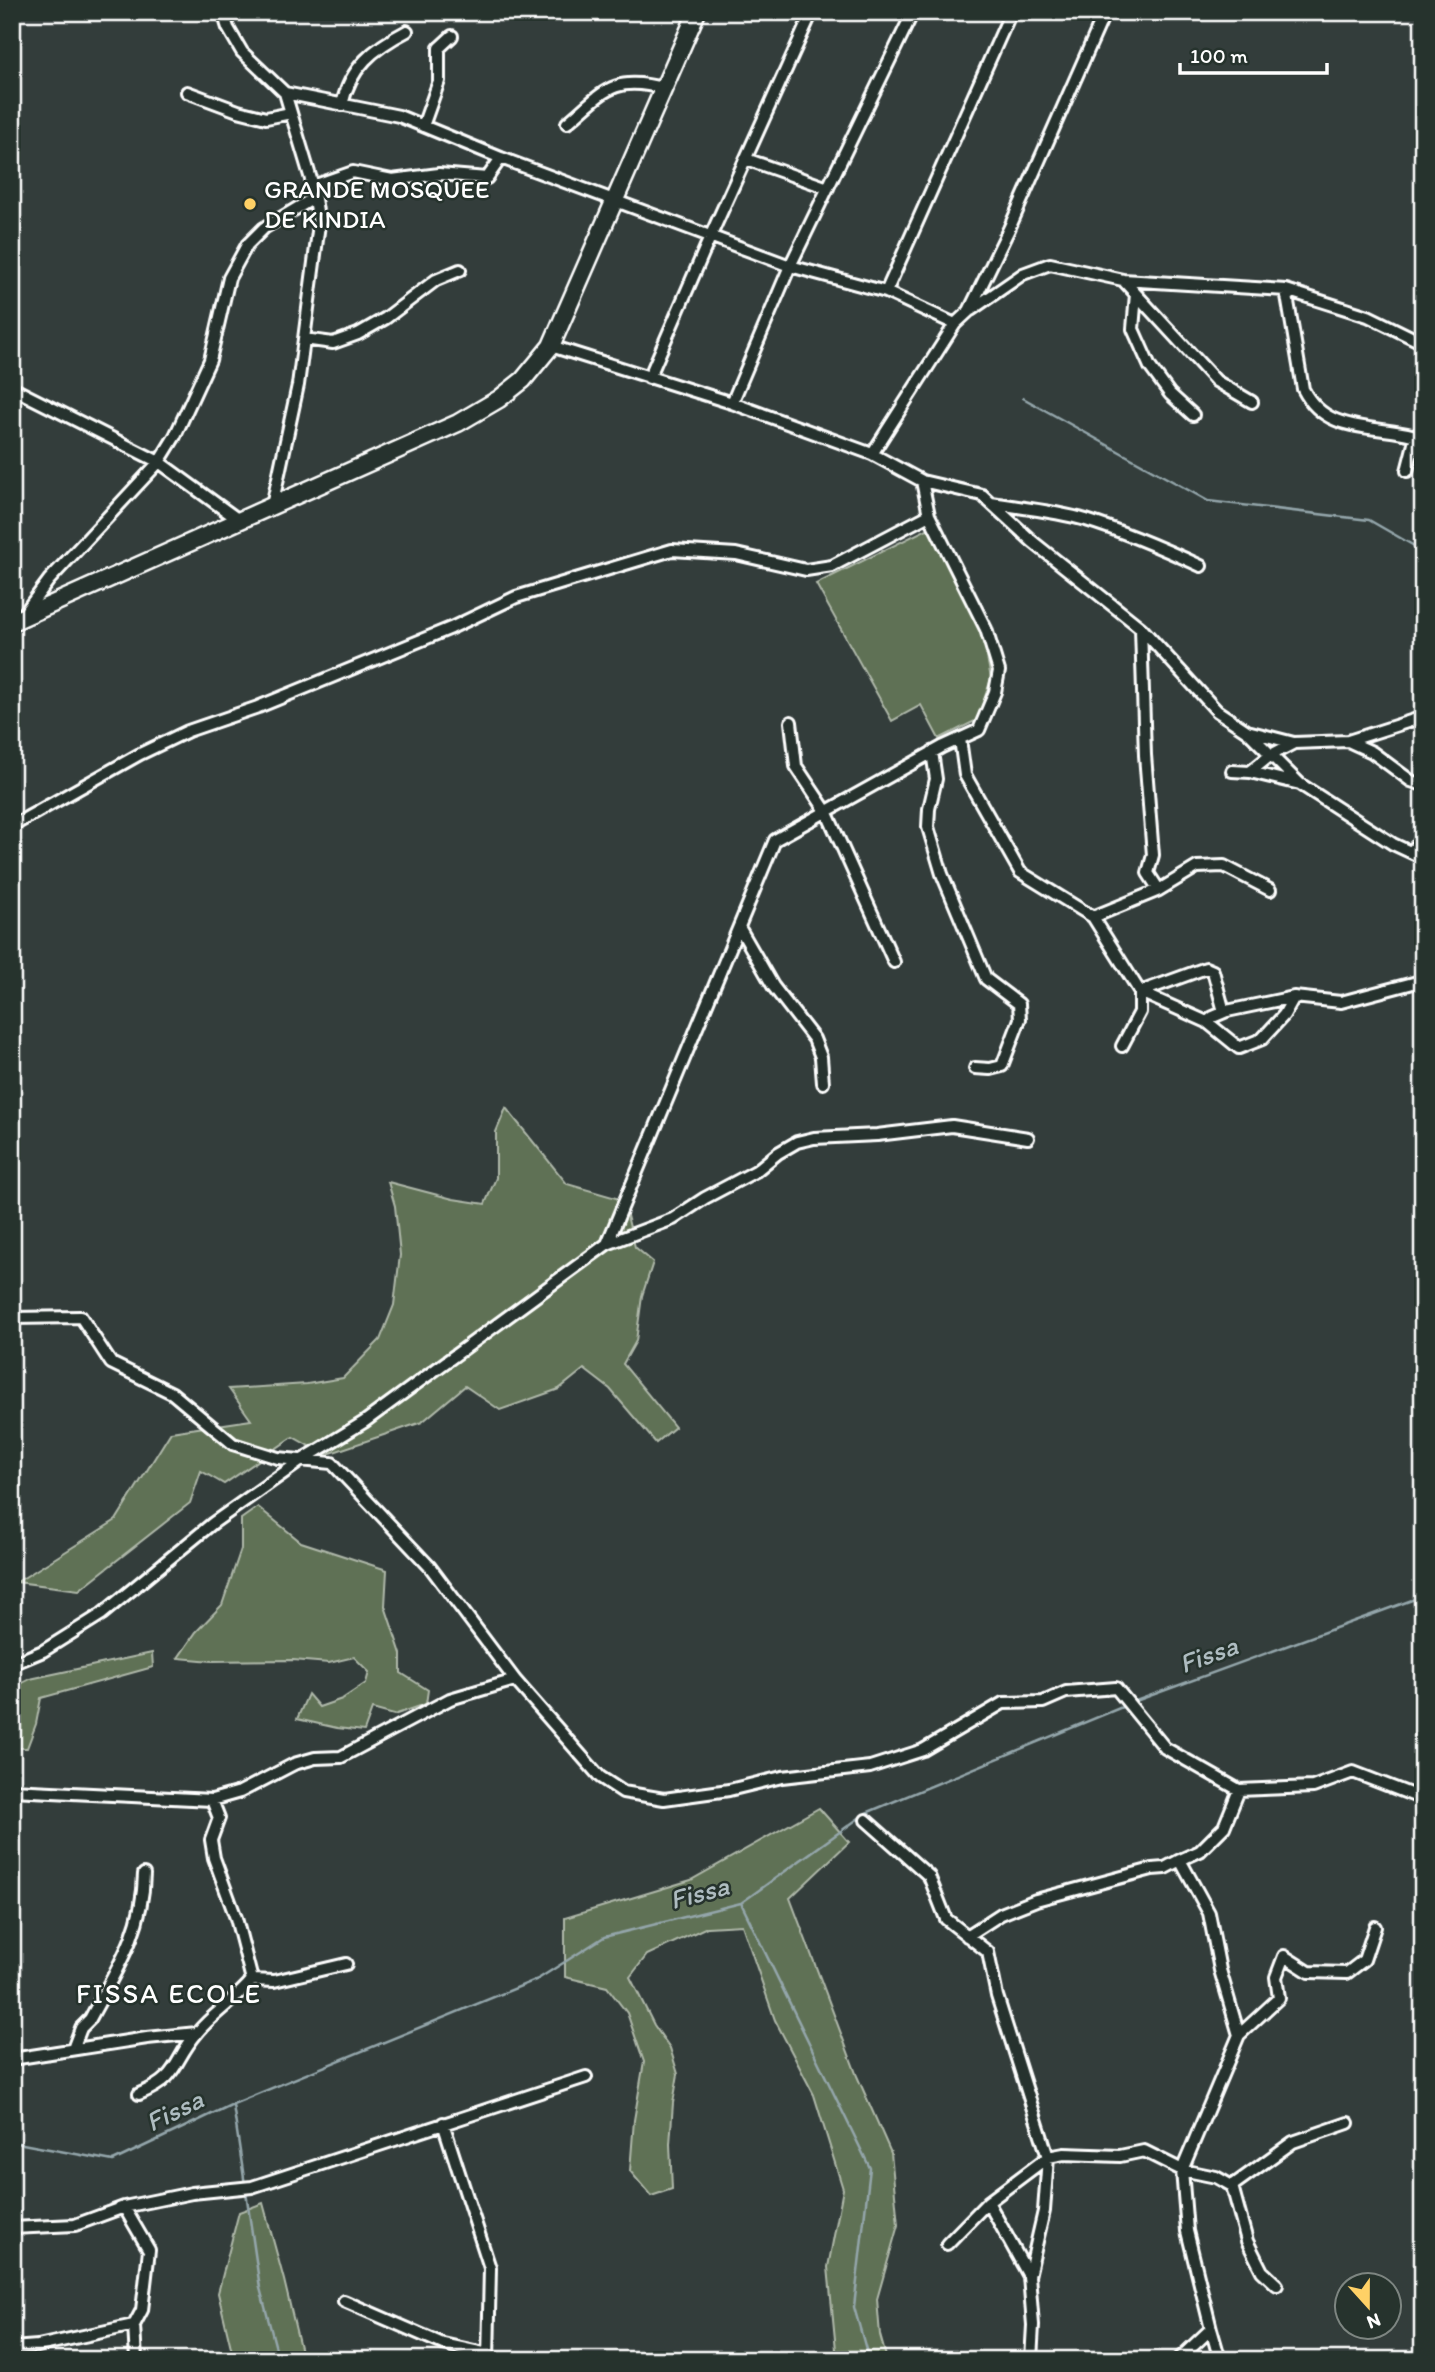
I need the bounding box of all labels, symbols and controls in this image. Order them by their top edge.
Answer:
scale bar [1180,32,1326,76]
text: 100 m [1190,43,1248,68]
place label: GRANDE MOSQUEE DE KINDIA [264,173,489,235]
marker: GRANDE MOSQUEE DE KINDIA [242,196,258,212]
water label: Fissa [1174,1627,1243,1680]
water label: Fissa [666,1867,734,1916]
district label: FISSA ECOLE [76,1976,262,2010]
water label: Fissa [139,2081,210,2138]
north arrow [1334,2270,1404,2340]
text: N [1364,2308,1384,2334]

